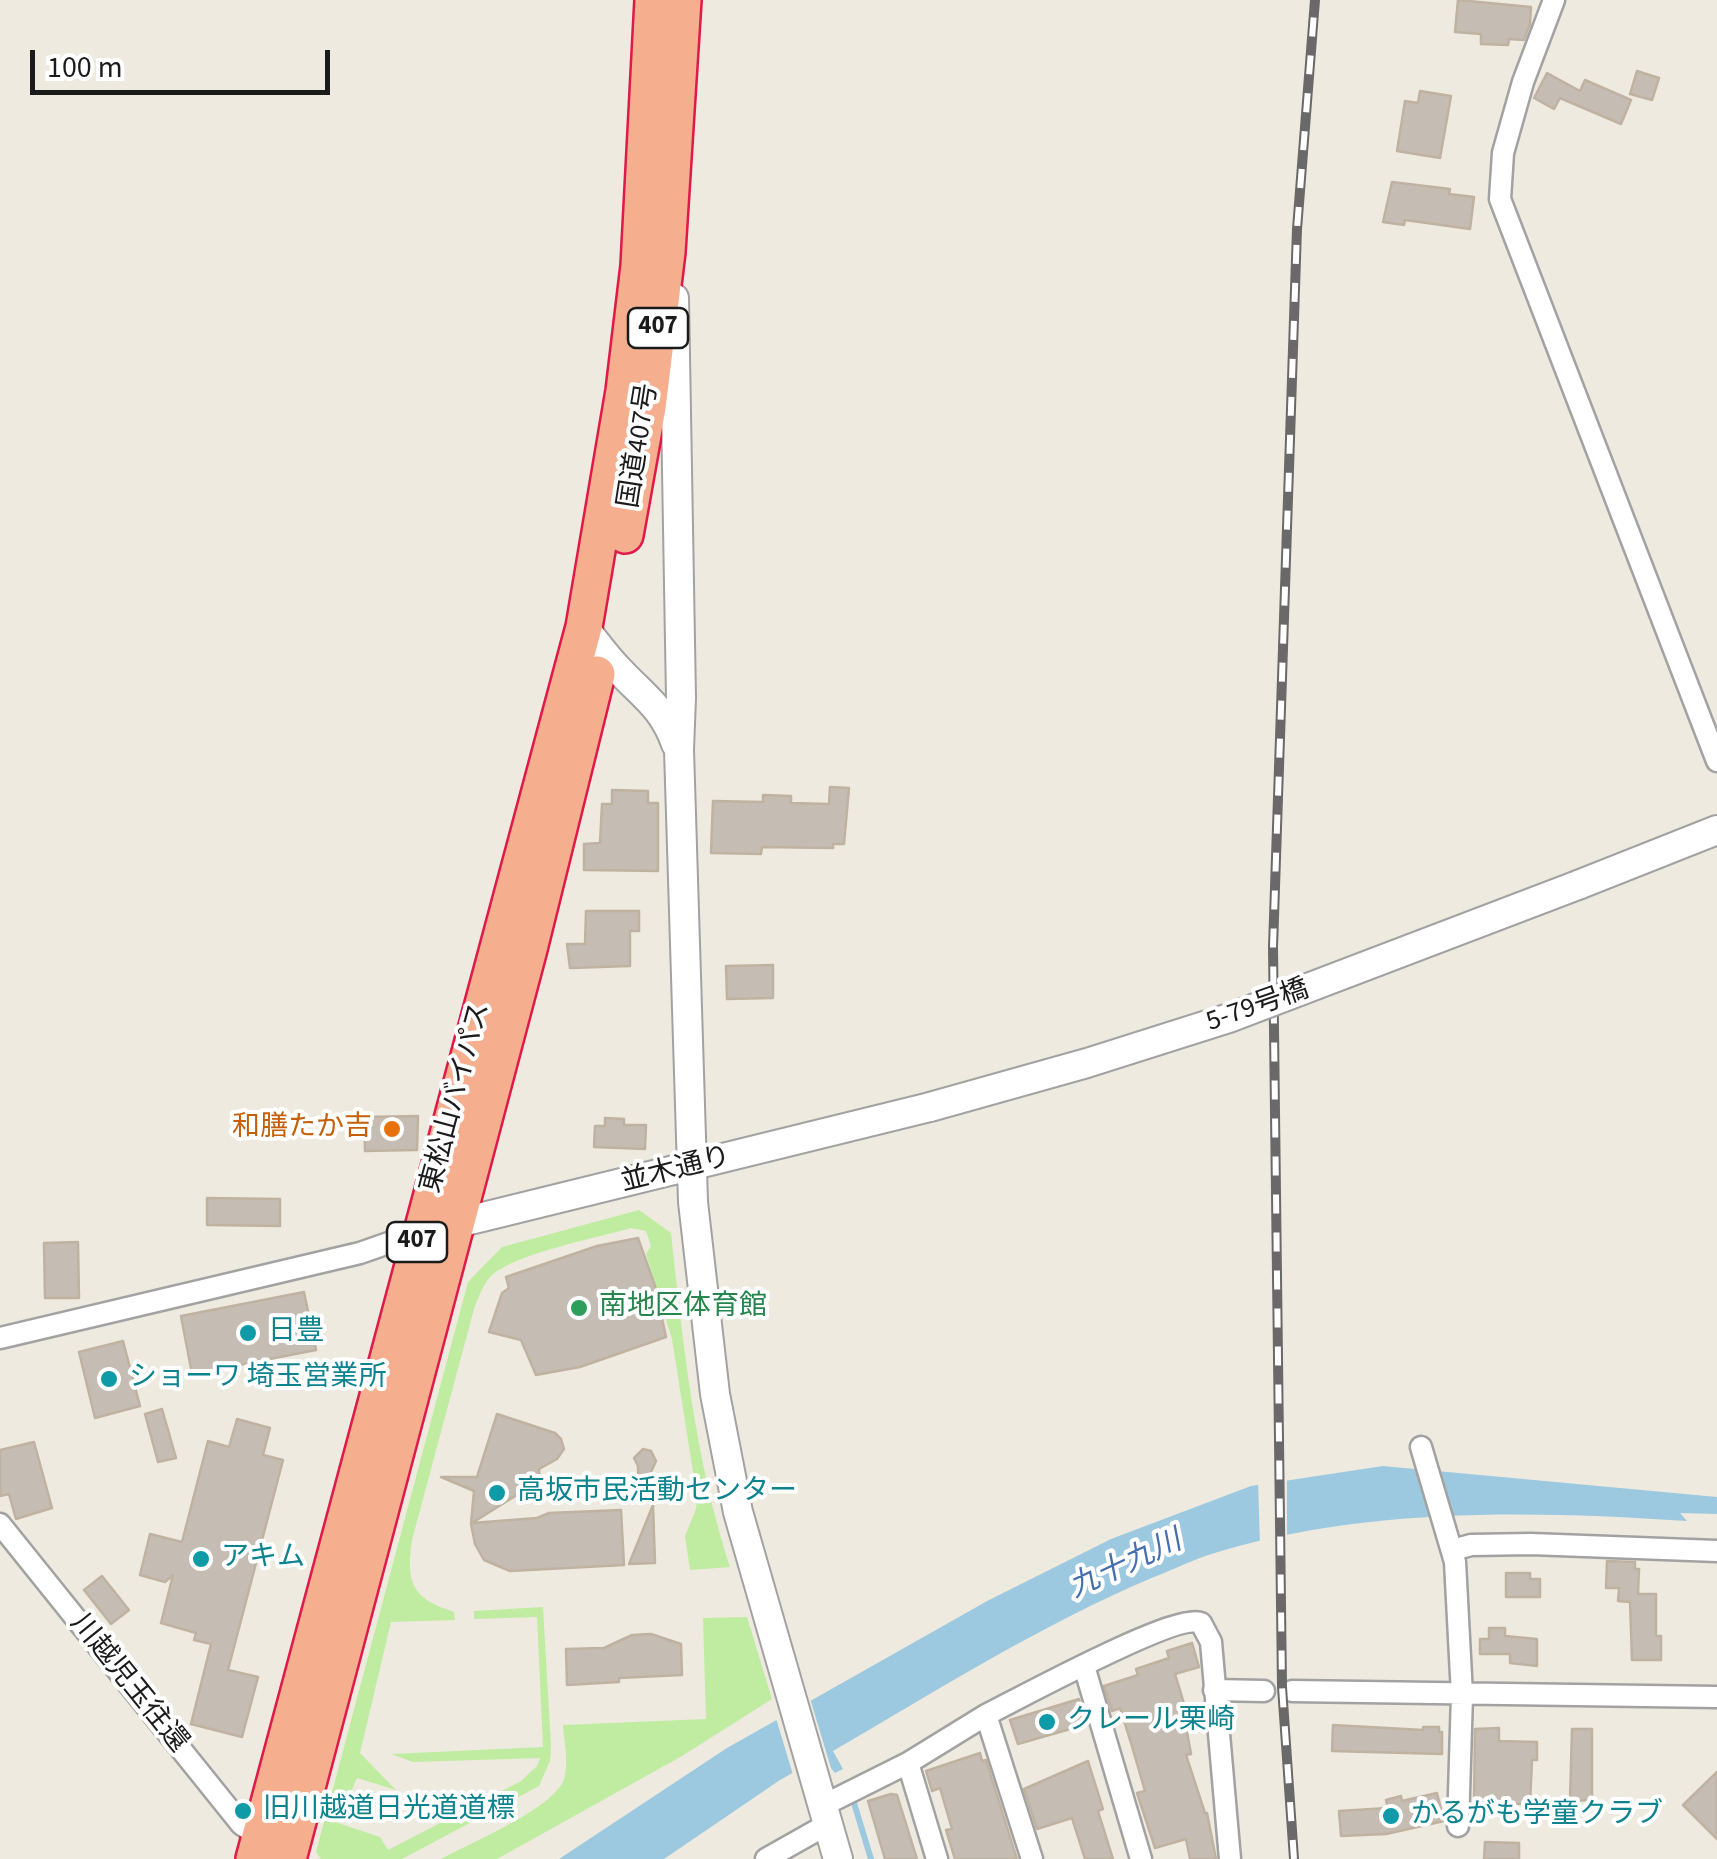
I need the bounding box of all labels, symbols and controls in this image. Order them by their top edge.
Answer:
scale bar [35,30,335,92]
text: 100 m [47,46,123,89]
road number: 407 [628,308,688,348]
street label: 国道407号 [614,381,666,511]
street label: 5-79号橋 [1202,974,1314,1040]
street label: 東松山バイパス [415,999,499,1197]
place label: 和膳たか吉 [232,1112,372,1146]
marker: 和膳たか吉 [381,1118,403,1140]
street label: 並木通り [618,1141,734,1201]
road number: 407 [387,1222,447,1262]
place label: 南地区体育館 [599,1291,767,1325]
marker: 南地区体育館 [568,1297,590,1319]
place label: 日豊 [268,1316,324,1350]
marker: 日豊 [237,1322,259,1344]
place label: ショーワ 埼玉営業所 [129,1362,387,1396]
marker: ショーワ 埼玉営業所 [98,1368,120,1390]
place label: 高坂市民活動センター [517,1476,797,1510]
marker: 高坂市民活動センター [486,1482,508,1504]
water label: 九十九川 [1064,1524,1188,1608]
place label: アキム [221,1542,305,1576]
marker: アキム [190,1548,212,1570]
street label: 川越児玉往還 [62,1608,194,1760]
place label: クレール栗崎 [1067,1705,1235,1739]
marker: クレール栗崎 [1036,1711,1058,1733]
place label: 旧川越道日光道道標 [263,1794,515,1828]
place label: かるがも学童クラブ [1411,1799,1663,1833]
marker: 旧川越道日光道道標 [232,1800,254,1822]
marker: かるがも学童クラブ [1380,1805,1402,1827]

